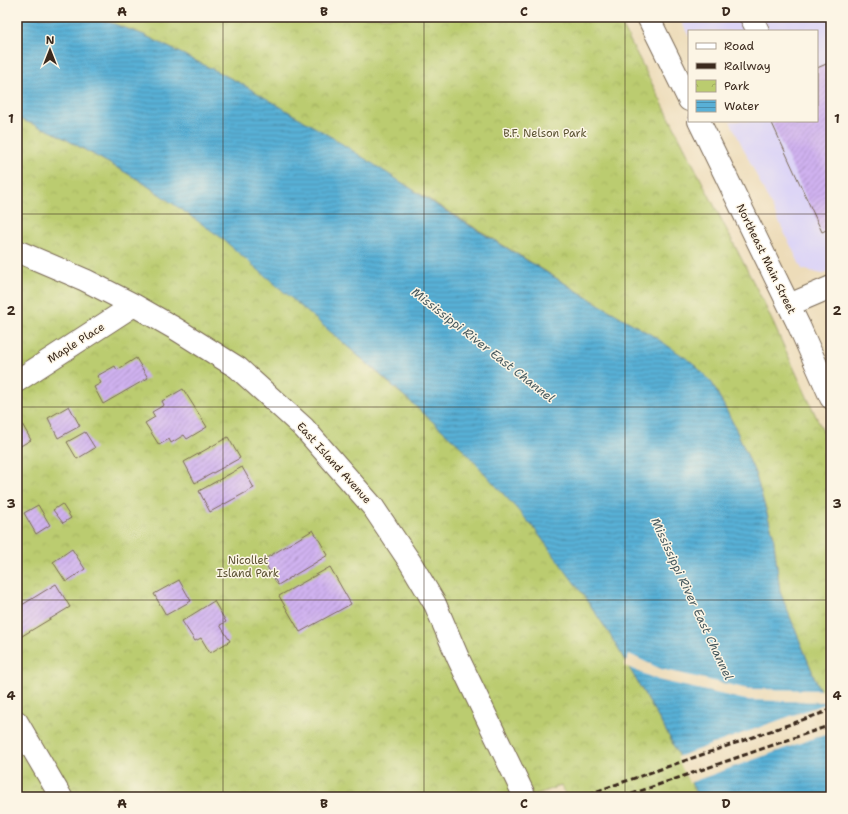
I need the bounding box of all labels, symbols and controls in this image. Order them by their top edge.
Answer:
text: A [117,3,127,20]
text: B [320,3,328,20]
text: C [520,3,528,20]
text: D [721,3,731,20]
north arrow [30,30,70,70]
legend [688,30,818,122]
text: N [46,33,55,48]
text: Road [724,38,755,54]
text: Railway [724,58,771,74]
text: Park [724,78,750,94]
text: Water [724,98,760,114]
text: 1 [8,110,14,127]
text: 1 [834,110,840,127]
park label: B.F. Nelson Park [503,126,587,141]
street label: Northeast Main Street [733,201,799,317]
water label: Mississippi River East Channel [408,284,558,406]
text: 2 [6,302,16,319]
text: 2 [832,302,842,319]
street label: Maple Place [45,319,107,367]
street label: East Island Avenue [293,419,375,507]
text: 3 [6,495,16,512]
text: 3 [832,495,842,512]
water label: Mississippi River East Channel [647,515,737,683]
park label: Nicollet Island Park [217,553,279,581]
text: 4 [6,687,16,704]
text: 4 [832,687,842,704]
text: A [117,795,127,812]
text: B [320,795,328,812]
text: C [520,795,528,812]
text: D [721,795,731,812]

